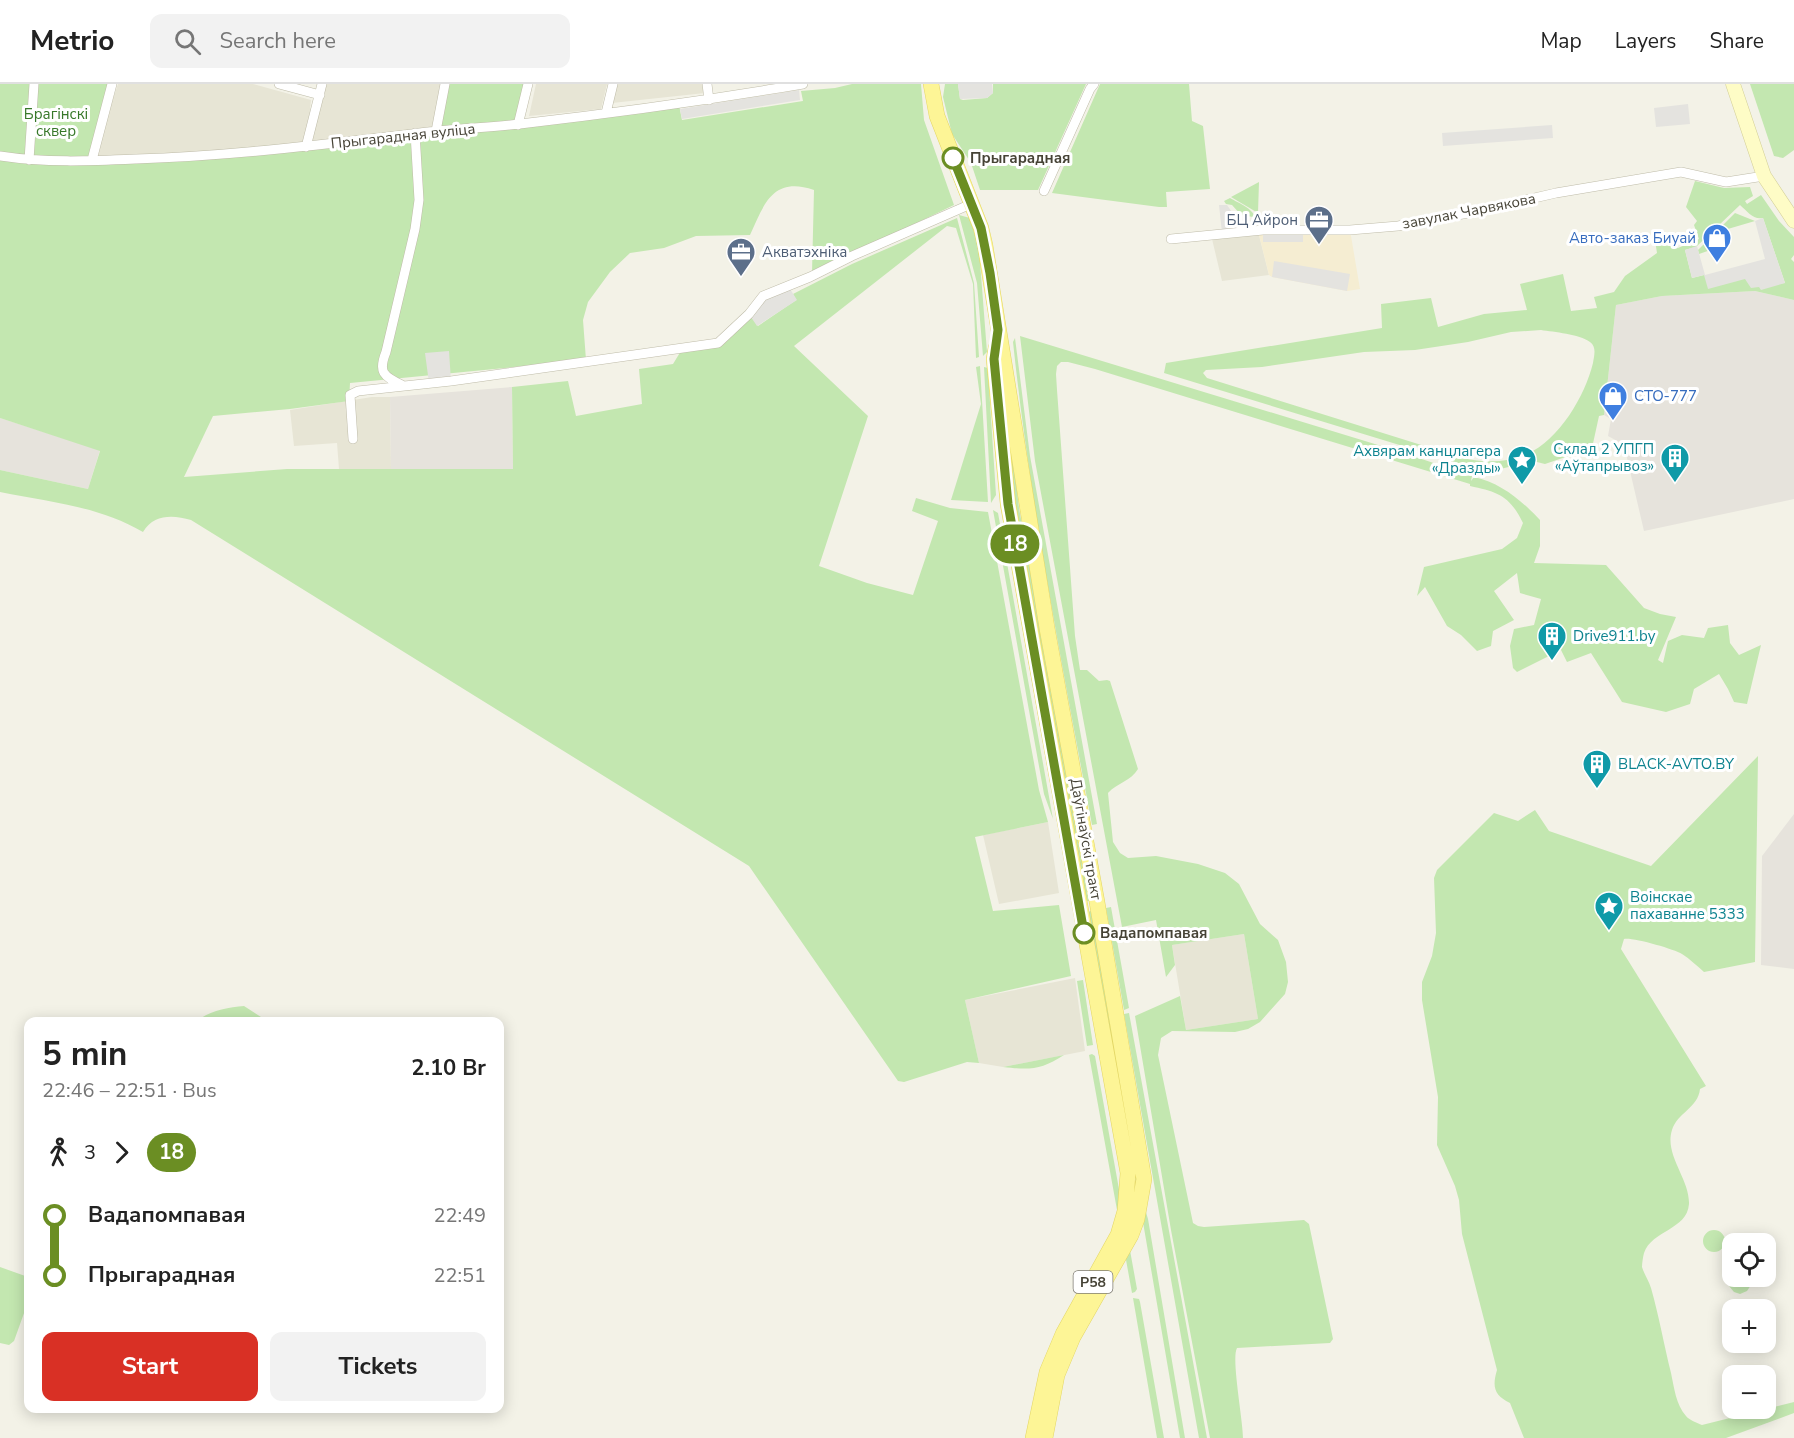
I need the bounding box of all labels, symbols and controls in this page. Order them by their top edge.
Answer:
search box [150,14,570,68]
text: Metrio [30,22,114,60]
icon: search [171,25,204,58]
text: Search here [219,26,336,56]
text: Map [1540,27,1582,55]
text: Layers [1615,27,1676,55]
text: Share [1709,27,1764,55]
park label: Брагінскі сквер [24,104,88,141]
street label: Прыгарадная вуліца [330,118,476,154]
marker: Прыгарадная [942,147,964,169]
place label: Прыгарадная [970,148,1070,168]
street label: завулак Чарвякова [1400,188,1538,234]
office icon: БЦ Айрон [1303,204,1335,246]
place label: БЦ Айрон [1226,210,1298,230]
shop icon: Авто-заказ Биуай [1701,222,1733,264]
place label: Авто-заказ Биуай [1569,228,1696,248]
office icon: Акватэхніка [725,236,757,278]
place label: Акватэхніка [762,242,847,262]
shop icon: СТО-777 [1597,380,1629,422]
place label: СТО-777 [1634,386,1697,406]
place label: Склад 2 УПГП «Аўтапрывоз» [1553,439,1654,476]
place label: Ахвярам канцлагера «Дразды» [1353,441,1501,478]
building icon: Склад 2 УПГП «Аўтапрывоз» [1659,442,1691,484]
place icon: Ахвярам канцлагера «Дразды» [1506,444,1538,486]
line badge: 18 [988,524,1042,564]
text: 18 [1002,530,1028,558]
building icon: Drive911.by [1536,620,1568,662]
place label: Drive911.by [1573,626,1656,646]
building icon: BLACK-AVTO.BY [1581,748,1613,790]
place label: BLACK-AVTO.BY [1618,754,1735,774]
street label: Даўгінаўскі тракт [1065,777,1107,902]
place label: Воінскае пахаванне 5333 [1630,887,1745,924]
place icon: Воінскае пахаванне 5333 [1593,890,1625,932]
marker: Вадапомпавая [1073,922,1095,944]
place label: Вадапомпавая [1100,923,1207,943]
text: 5 min [42,1032,127,1077]
text: 2.10 Br [411,1053,486,1083]
text: 22:46 – 22:51 · Bus [42,1077,217,1104]
icon: walk [42,1136,75,1169]
icon: forward [105,1136,138,1169]
text: 18 [159,1138,184,1166]
text: 3 [84,1139,96,1166]
text: Вадапомпавая [88,1200,246,1230]
text: 22:49 [433,1202,486,1229]
map controls [1722,1233,1776,1419]
button: locate [1722,1233,1776,1287]
text: Прыгарадная [88,1260,235,1290]
text: 22:51 [433,1262,486,1289]
road number: Р58 [1074,1271,1112,1293]
button: + [1722,1299,1776,1353]
button: Start [42,1332,258,1401]
button: Tickets [270,1332,486,1401]
button: − [1722,1365,1776,1419]

